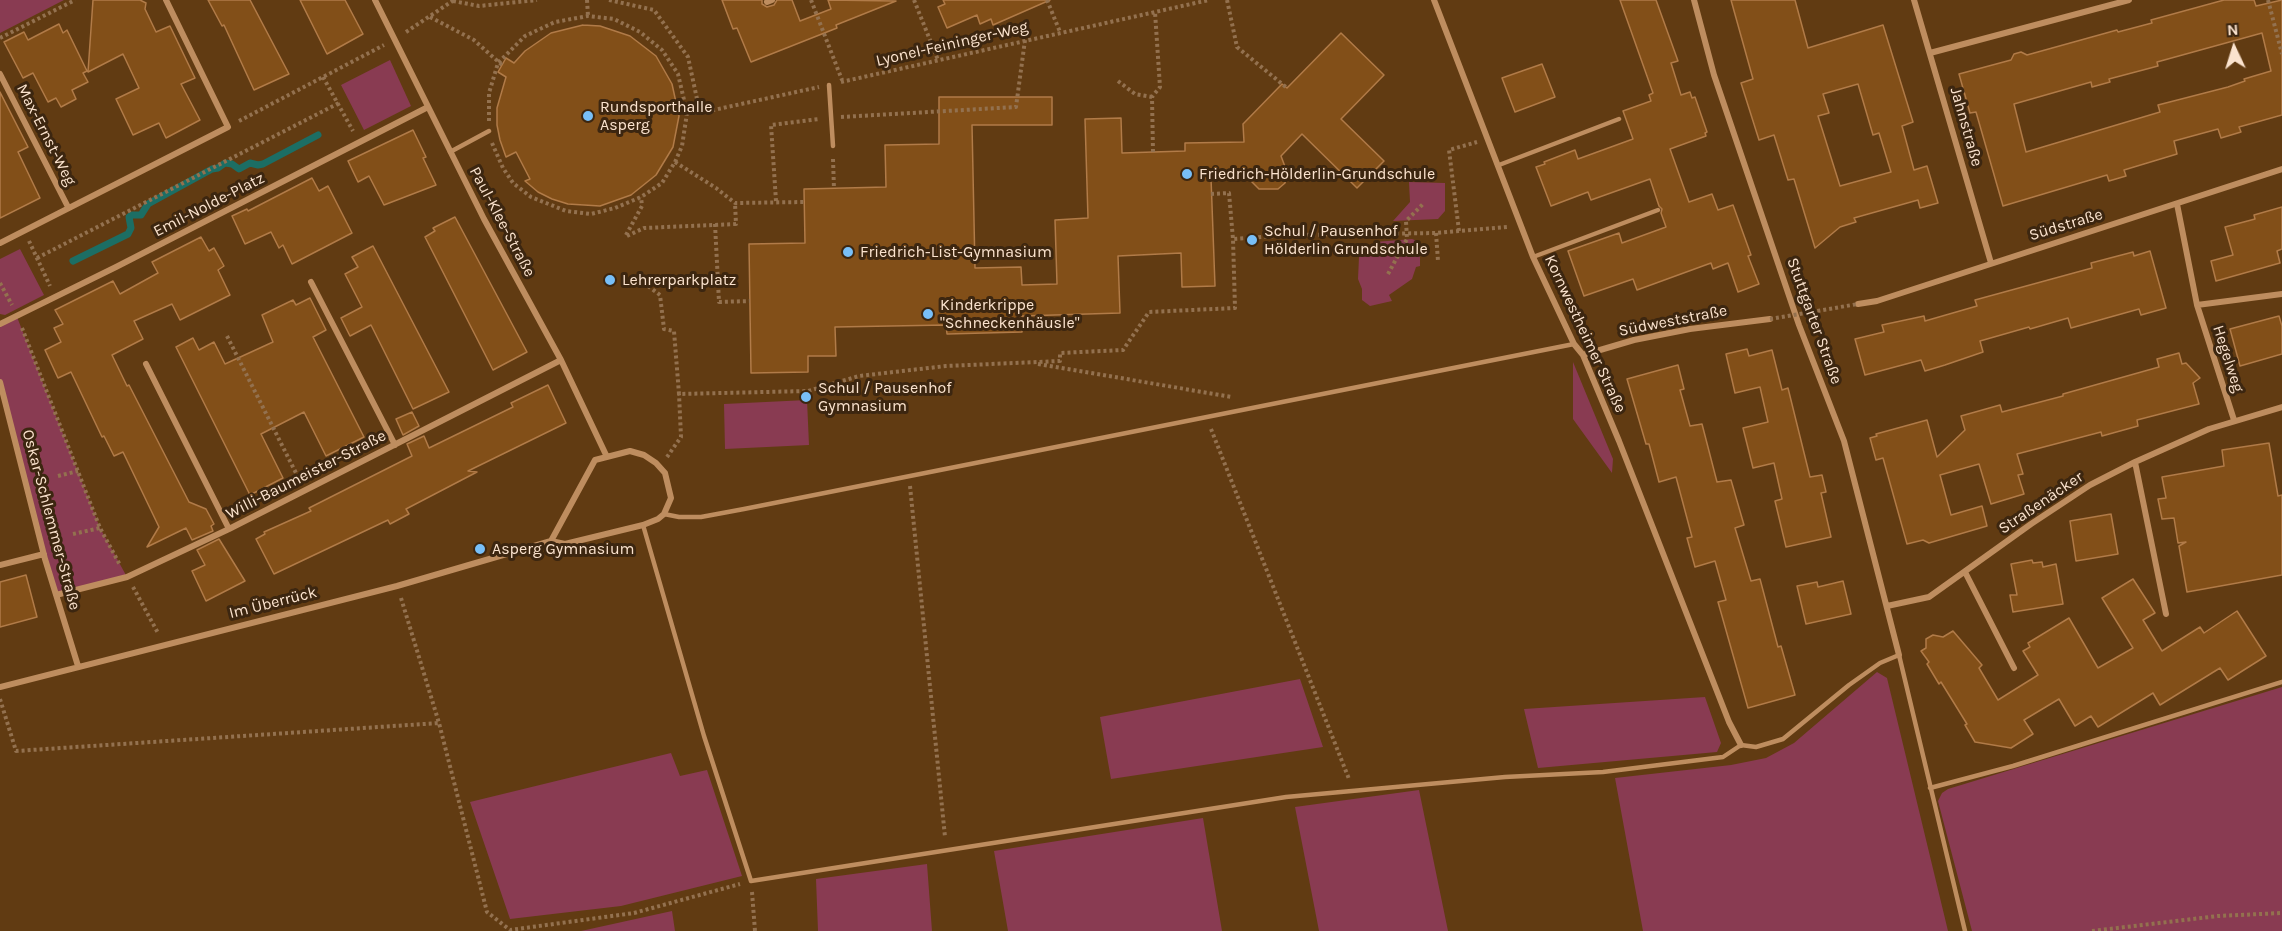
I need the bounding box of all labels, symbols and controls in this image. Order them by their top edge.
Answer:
street label: Lyonel-Feininger-Weg [874,17,1030,71]
north arrow [2204,18,2264,78]
text: N [2226,20,2239,39]
street label: Max-Ernst-Weg [12,81,80,189]
street label: Jahnstraße [1946,85,1986,169]
place label: Rundsporthalle Asperg [600,97,713,135]
marker: Rundsporthalle Asperg [581,109,595,123]
street label: Paul-Klee-Straße [465,164,539,280]
place label: Friedrich-Hölderlin-Grundschule [1199,164,1435,184]
marker: Friedrich-Hölderlin-Grundschule [1180,167,1194,181]
street label: Emil-Nolde-Platz [150,169,268,241]
street label: Südstraße [2027,205,2105,245]
place label: Schul / Pausenhof Hölderlin Grundschule [1264,221,1428,259]
marker: Schul / Pausenhof Hölderlin Grundschule [1245,233,1259,247]
place label: Friedrich-List-Gymnasium [860,242,1052,262]
marker: Friedrich-List-Gymnasium [841,245,855,259]
street label: Kornwestheimer Straße [1540,252,1630,416]
street label: Stuttgarter Straße [1782,255,1846,387]
place label: Lehrerparkplatz [622,270,736,290]
marker: Lehrerparkplatz [603,273,617,287]
place label: Kinderkrippe "Schneckenhäusle" [940,295,1080,333]
street label: Südweststraße [1617,301,1729,341]
marker: Kinderkrippe "Schneckenhäusle" [921,307,935,321]
street label: Hegelweg [2208,323,2248,395]
place label: Schul / Pausenhof Gymnasium [818,378,952,416]
marker: Schul / Pausenhof Gymnasium [799,390,813,404]
street label: Willi-Baumeister-Straße [223,426,389,524]
street label: Oskar-Schlemmer-Straße [18,428,84,612]
street label: Straßenäcker [1995,468,2087,538]
place label: Asperg Gymnasium [492,539,635,559]
marker: Asperg Gymnasium [473,542,487,556]
street label: Im Überrück [227,583,319,623]

